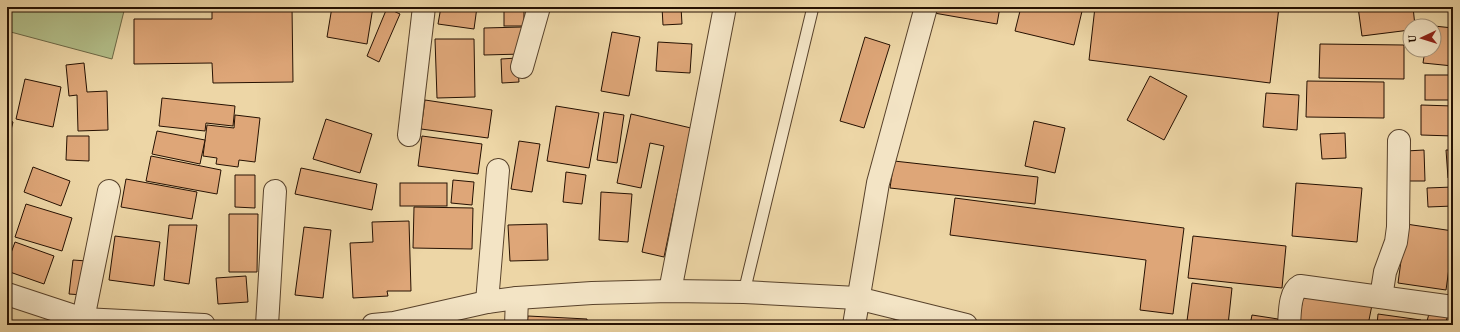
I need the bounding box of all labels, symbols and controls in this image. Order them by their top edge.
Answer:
north arrow [1402,18,1442,58]
text: U [1406,34,1421,43]

